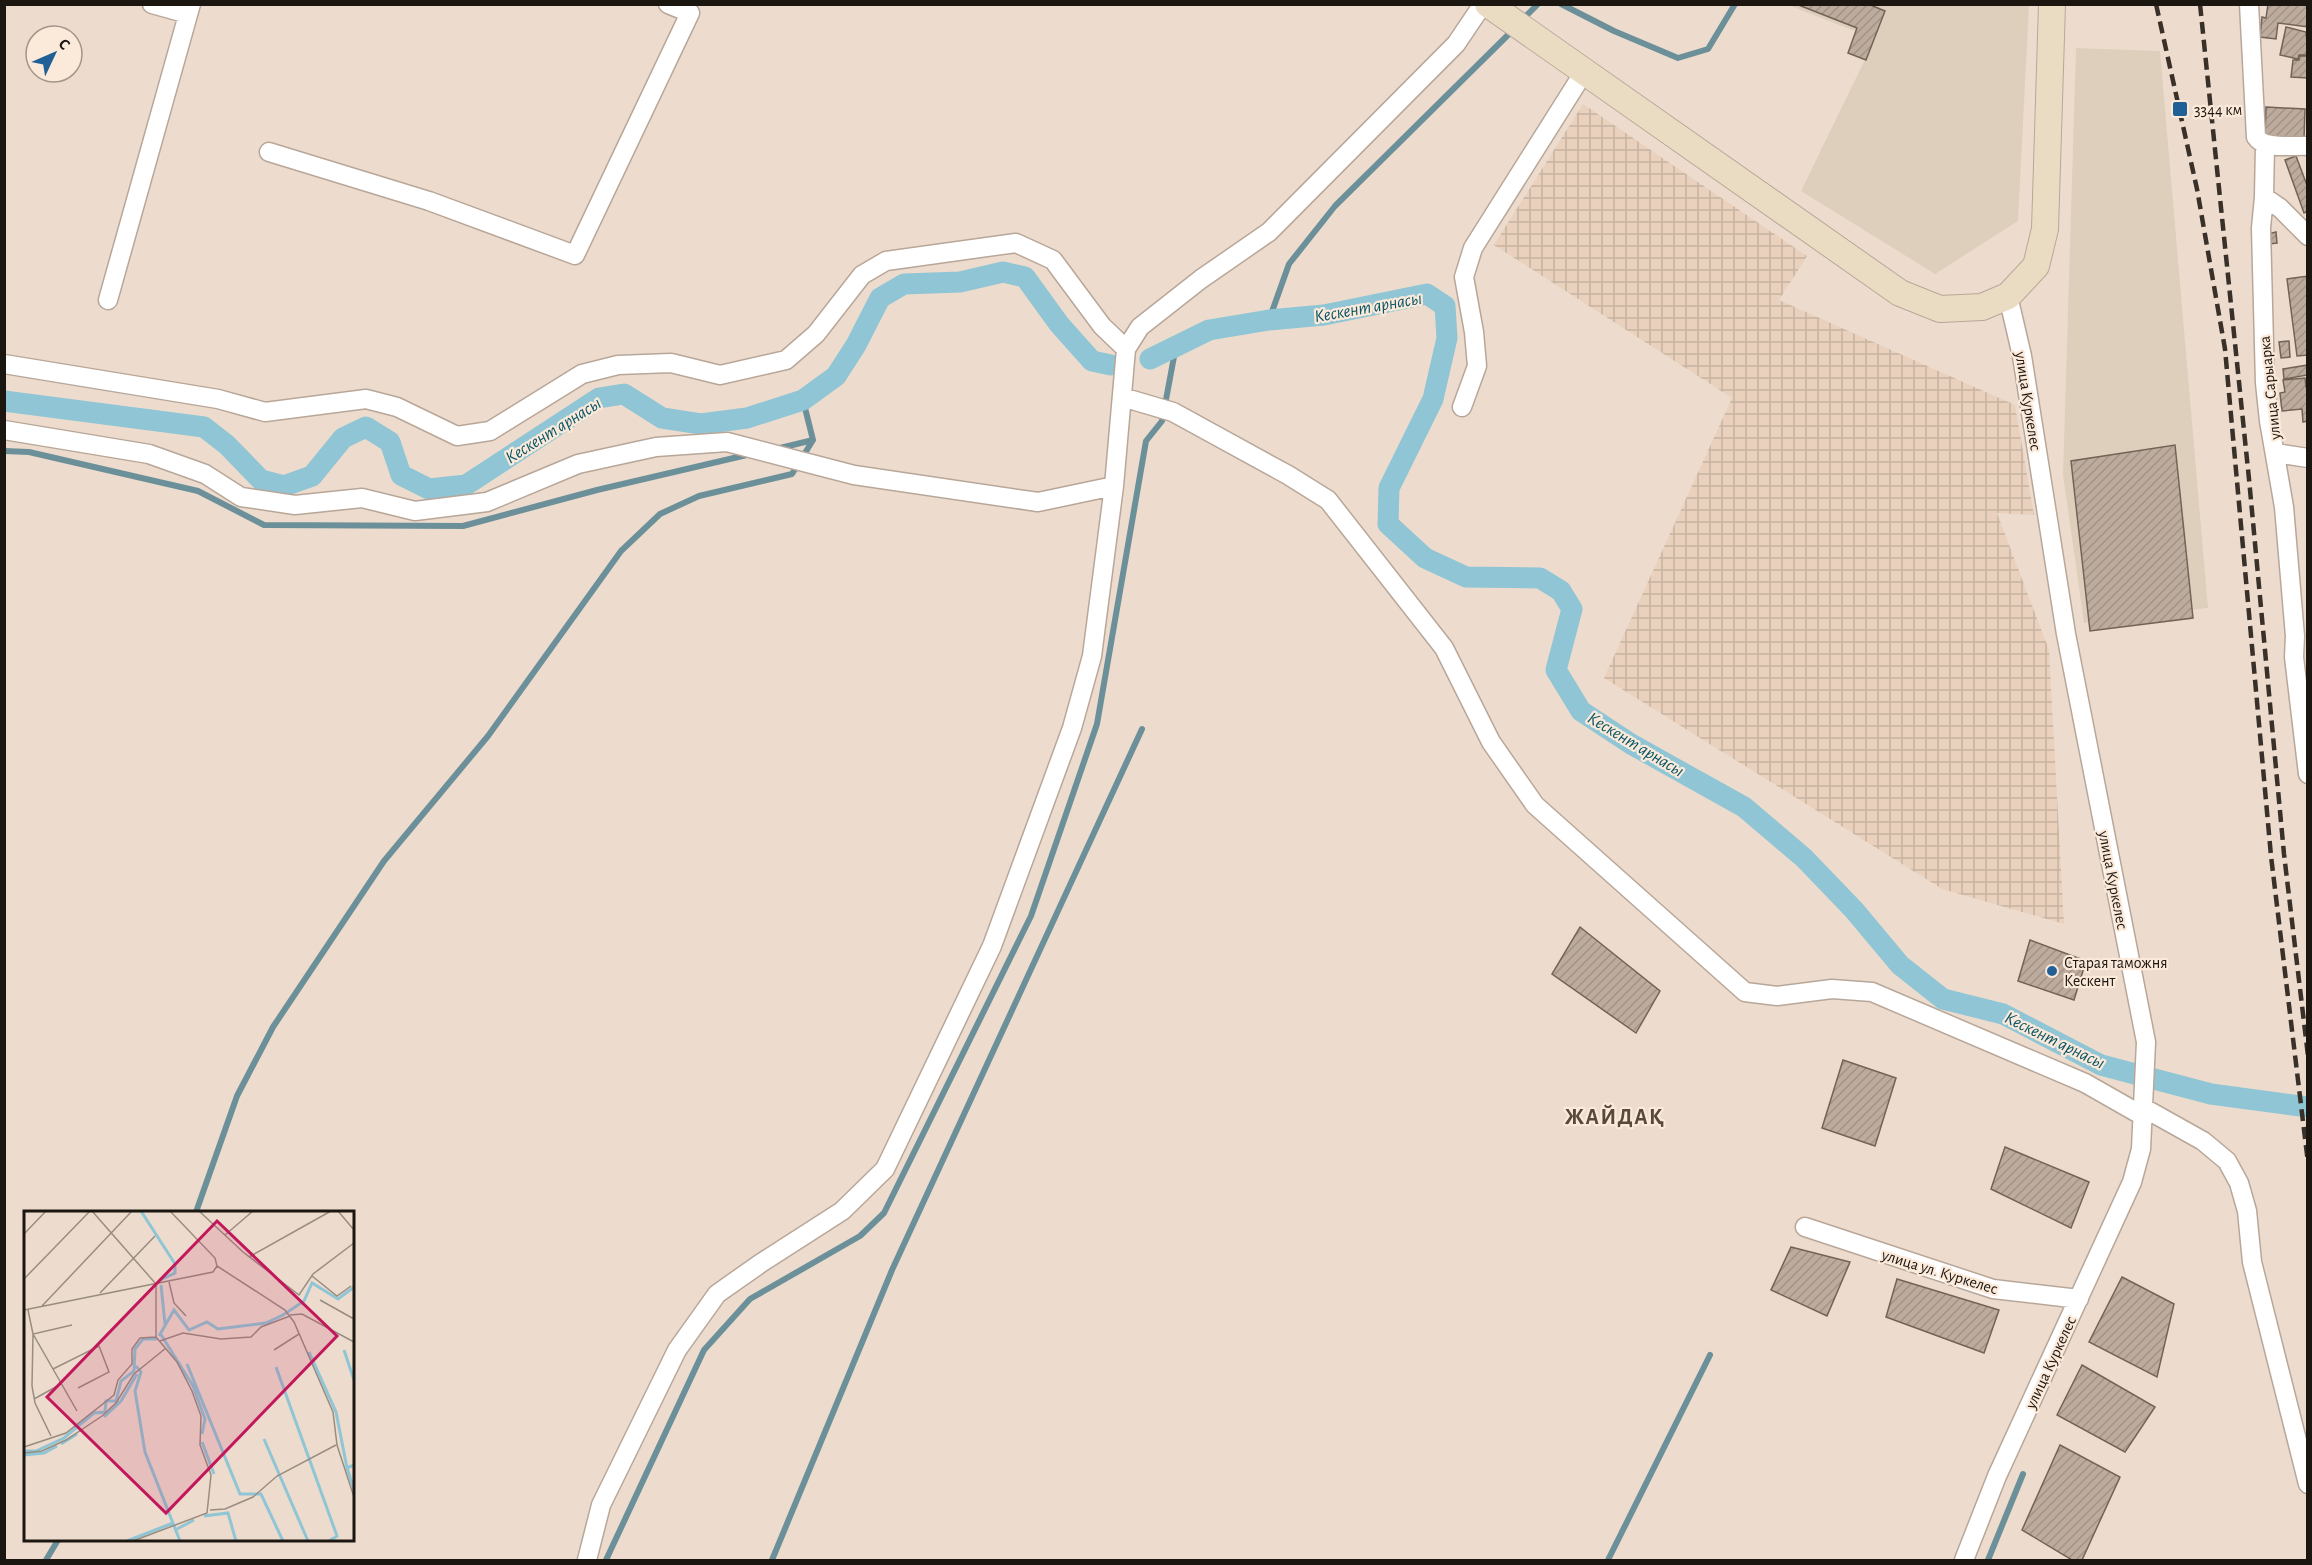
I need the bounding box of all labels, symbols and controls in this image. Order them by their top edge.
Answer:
north arrow [24,24,84,84]
text: С [55,36,73,53]
marker: 3344 км [2171,100,2189,118]
place label: 3344 км [2194,102,2242,118]
water label: Кескент арнасы [1313,290,1423,326]
street label: улица Сарыарка [2257,335,2285,442]
street label: улица Куркелес [2011,349,2044,452]
water label: Кескент арнасы [503,394,604,467]
water label: Кескент арнасы [1584,709,1687,781]
street label: улица Куркелес [2094,829,2130,931]
place label: Старая таможня Кескент [2064,955,2168,989]
marker: Старая таможня Кескент [2045,964,2059,978]
water label: Кескент арнасы [2002,1009,2107,1073]
district label: ЖАЙДАҚ [1565,1104,1665,1128]
inset map [24,1211,354,1541]
street label: улица ул. Куркелес [1879,1246,2000,1298]
street label: улица Куркелес [2022,1314,2080,1413]

